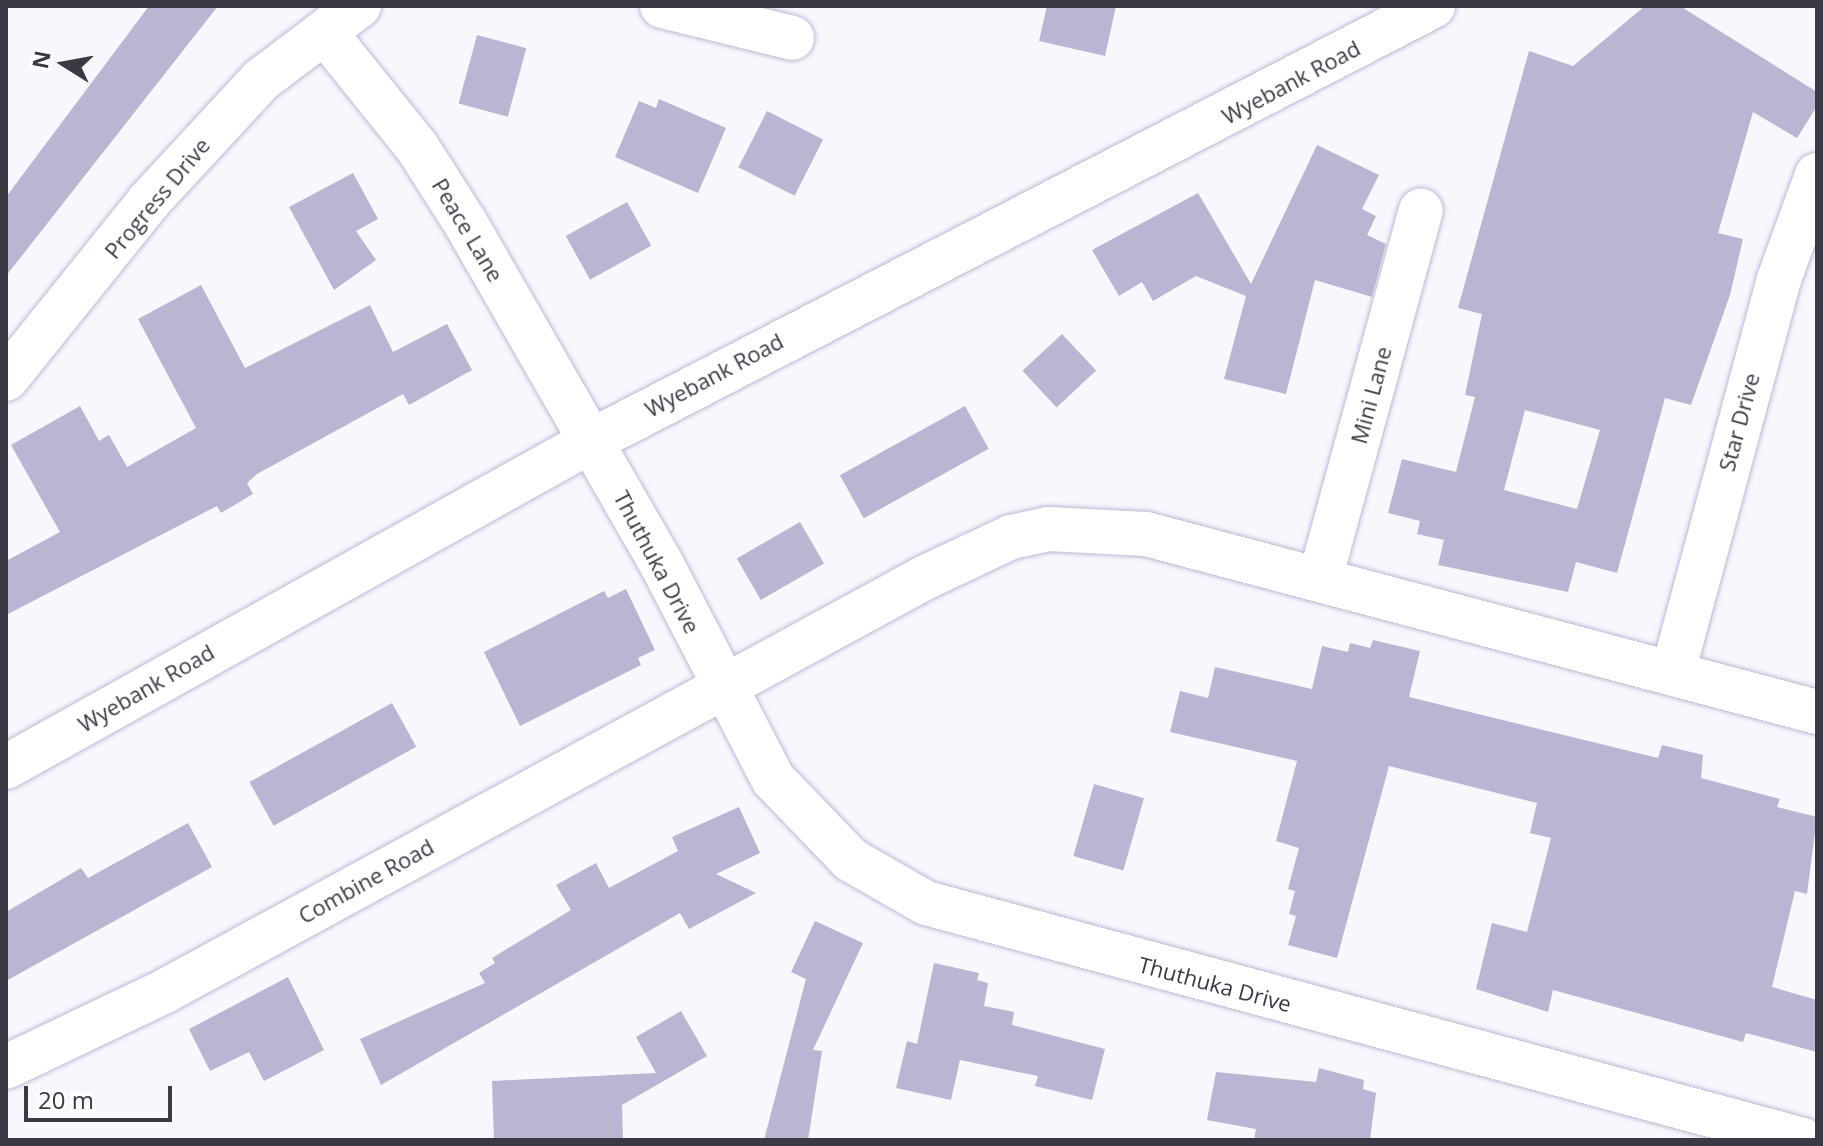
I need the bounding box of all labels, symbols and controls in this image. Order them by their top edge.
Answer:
north arrow [24,24,104,104]
street label: Wyebank Road [1217,35,1365,129]
text: N [24,48,57,71]
street label: Progress Drive [99,132,215,264]
street label: Peace Lane [427,173,509,287]
street label: Wyebank Road [640,328,788,422]
street label: Mini Lane [1345,343,1397,447]
street label: Star Drive [1713,370,1765,474]
street label: Thuthuka Drive [608,486,706,638]
street label: Wyebank Road [73,638,219,738]
street label: Combine Road [294,833,438,929]
street label: Thuthuka Drive [1136,951,1294,1017]
scale bar [28,1070,176,1120]
text: 20 m [38,1083,94,1116]

